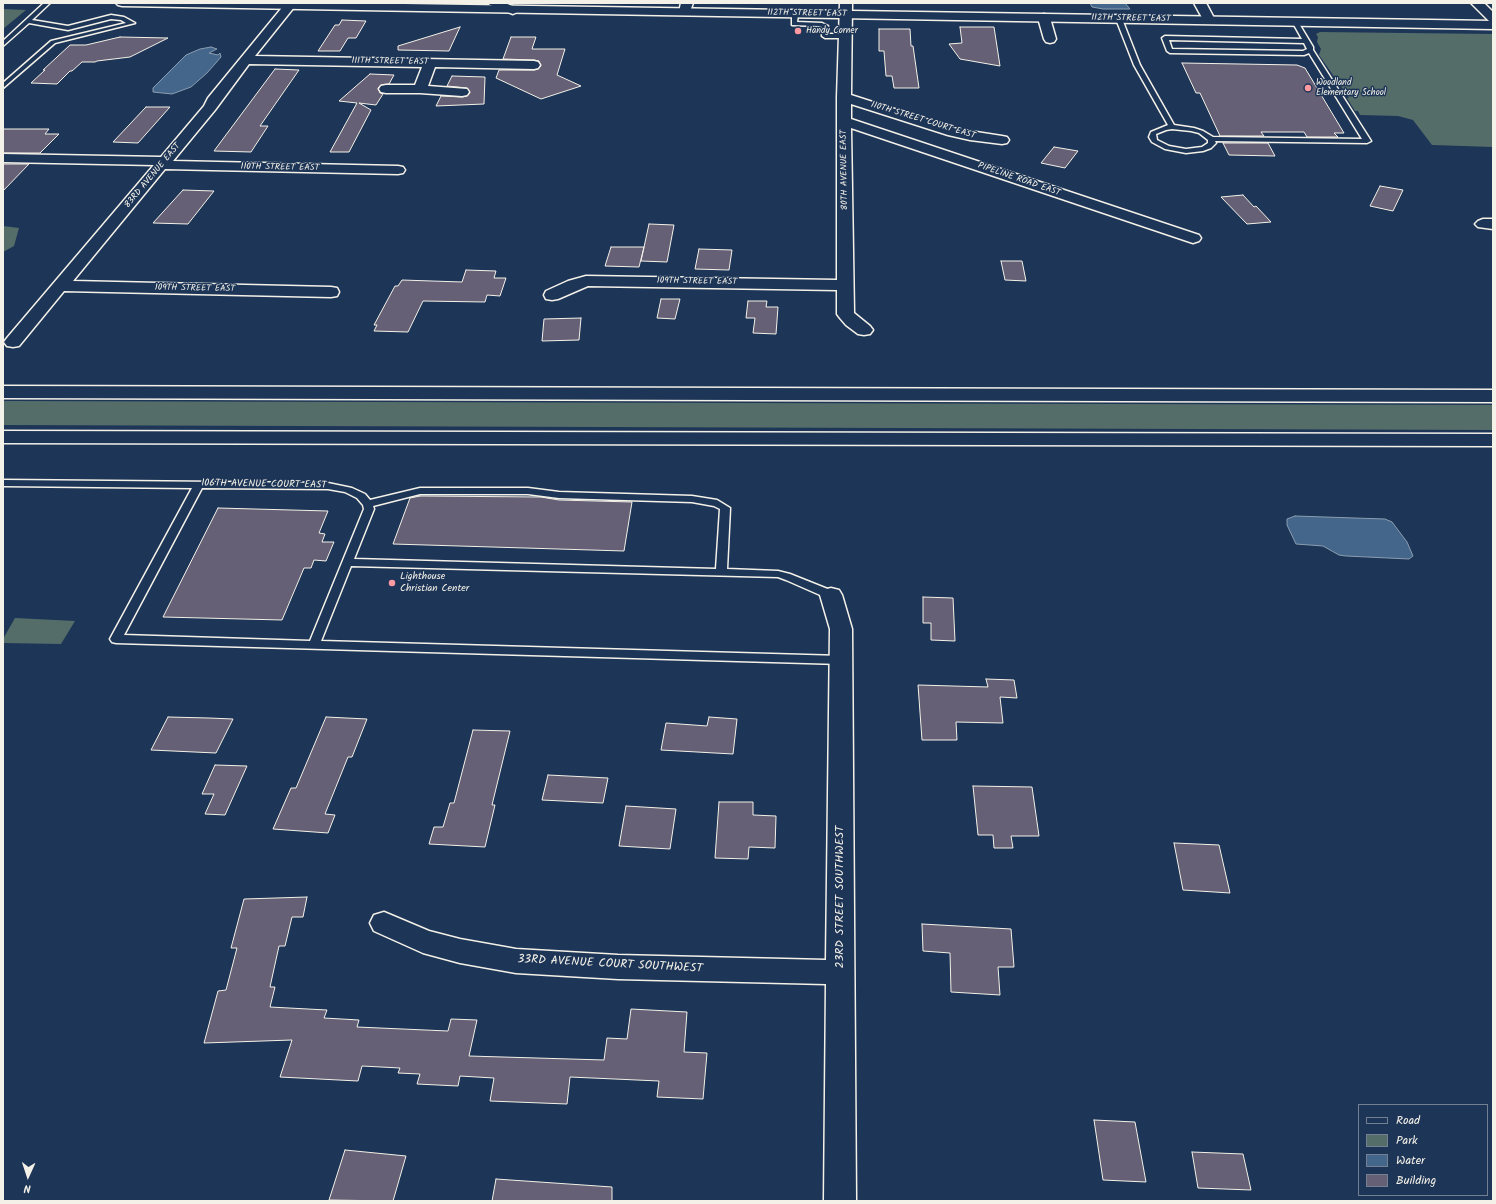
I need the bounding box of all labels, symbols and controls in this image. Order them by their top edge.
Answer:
street label: 112TH STREET EAST [767,8,847,20]
street label: 112TH STREET EAST [1091,13,1171,25]
marker: Handy Corner [793,26,803,36]
place label: Handy Corner [806,26,858,36]
street label: 111TH STREET EAST [351,56,429,68]
place label: Woodland Elementary School [1316,78,1386,99]
marker: Woodland Elementary School [1303,83,1313,93]
street label: 110TH STREET COURT EAST [869,100,977,142]
street label: 80TH AVENUE EAST [839,130,851,210]
street label: 83RD AVENUE EAST [123,141,183,211]
street label: PIPELINE ROAD EAST [976,161,1062,199]
street label: 110TH STREET EAST [241,162,319,174]
street label: 109TH STREET EAST [657,276,737,288]
street label: 109TH STREET EAST [155,283,235,295]
street label: 106TH AVENUE COURT EAST [201,478,327,492]
place label: Lighthouse Christian Center [400,571,469,594]
marker: Lighthouse Christian Center [387,578,397,588]
street label: 23RD STREET SOUTHWEST [834,825,848,969]
street label: 33RD AVENUE COURT SOUTHWEST [517,953,703,977]
legend [1358,1104,1488,1196]
text: Road [1396,1111,1420,1130]
text: Park [1396,1131,1418,1150]
text: Water [1396,1151,1425,1170]
north arrow [8,1156,48,1196]
text: Building [1396,1171,1436,1190]
text: N [23,1179,31,1197]

